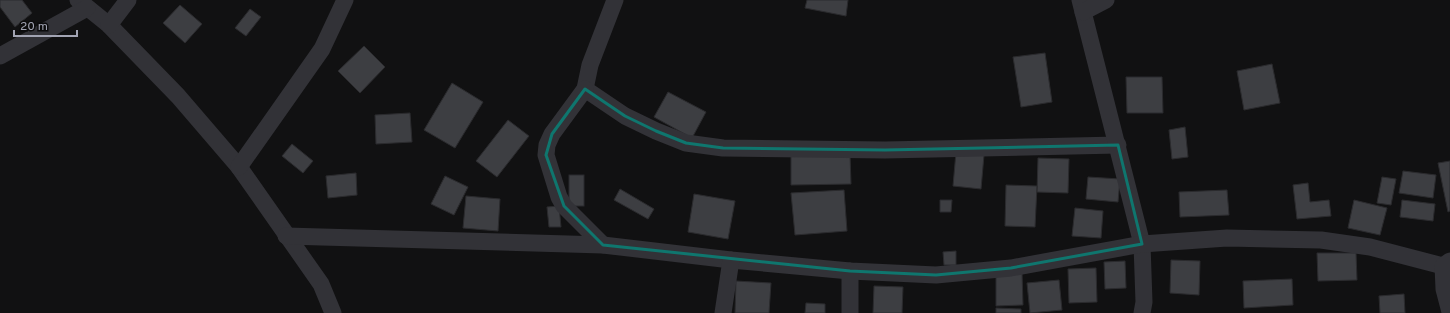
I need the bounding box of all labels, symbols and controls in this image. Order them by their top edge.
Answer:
scale bar [14,12,77,38]
text: 20 m [20,19,48,35]

